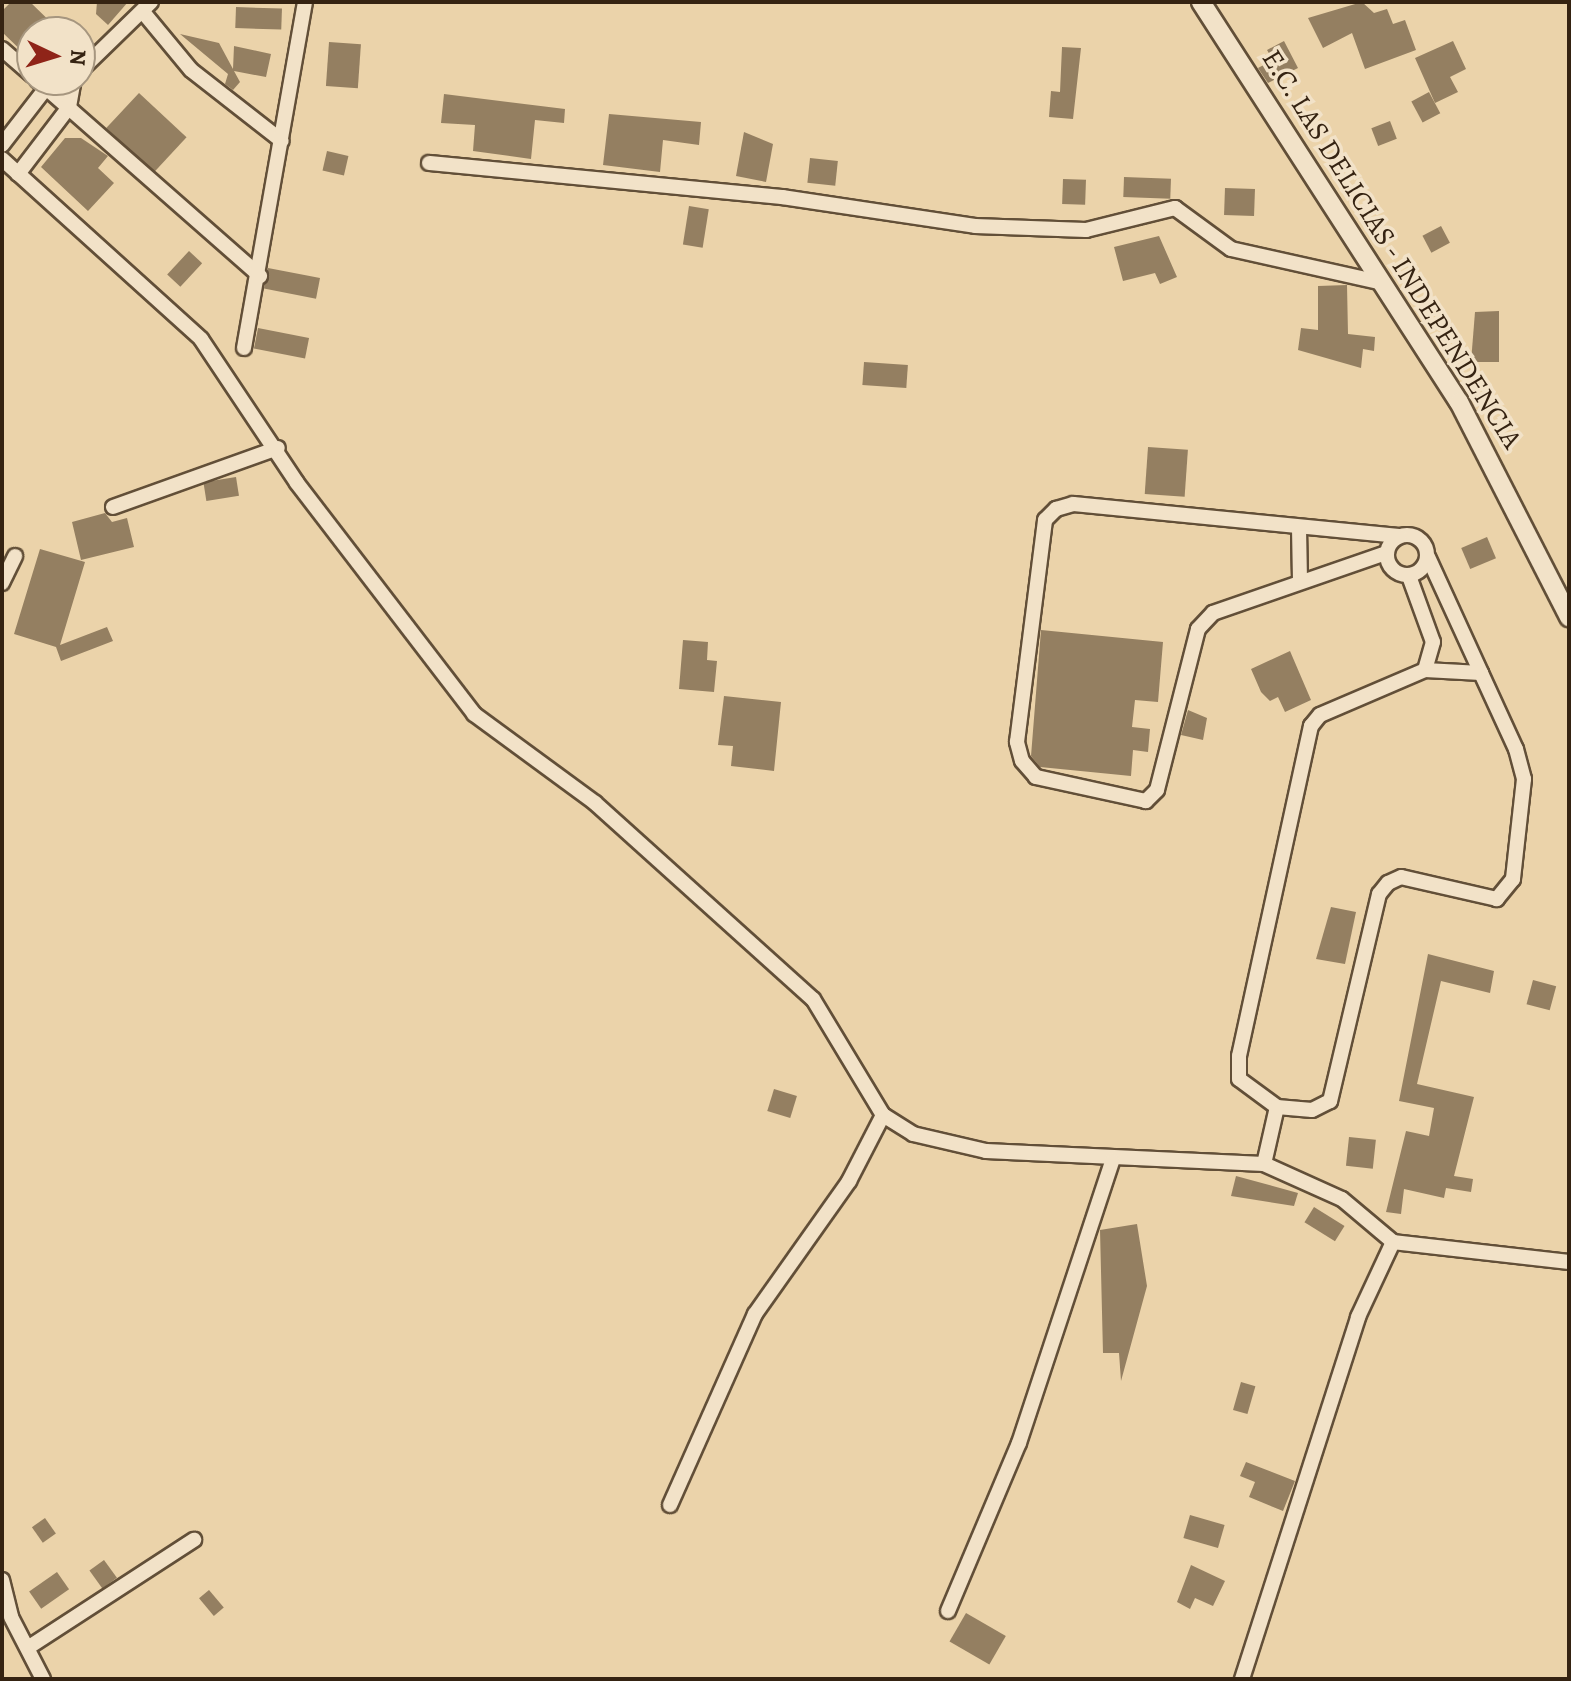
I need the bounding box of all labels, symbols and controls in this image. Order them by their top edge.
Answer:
north arrow [16,16,96,96]
street label: E.C. LAS DELICIAS - INDEPENDENCIA [1254,43,1530,455]
text: N [62,48,93,67]

